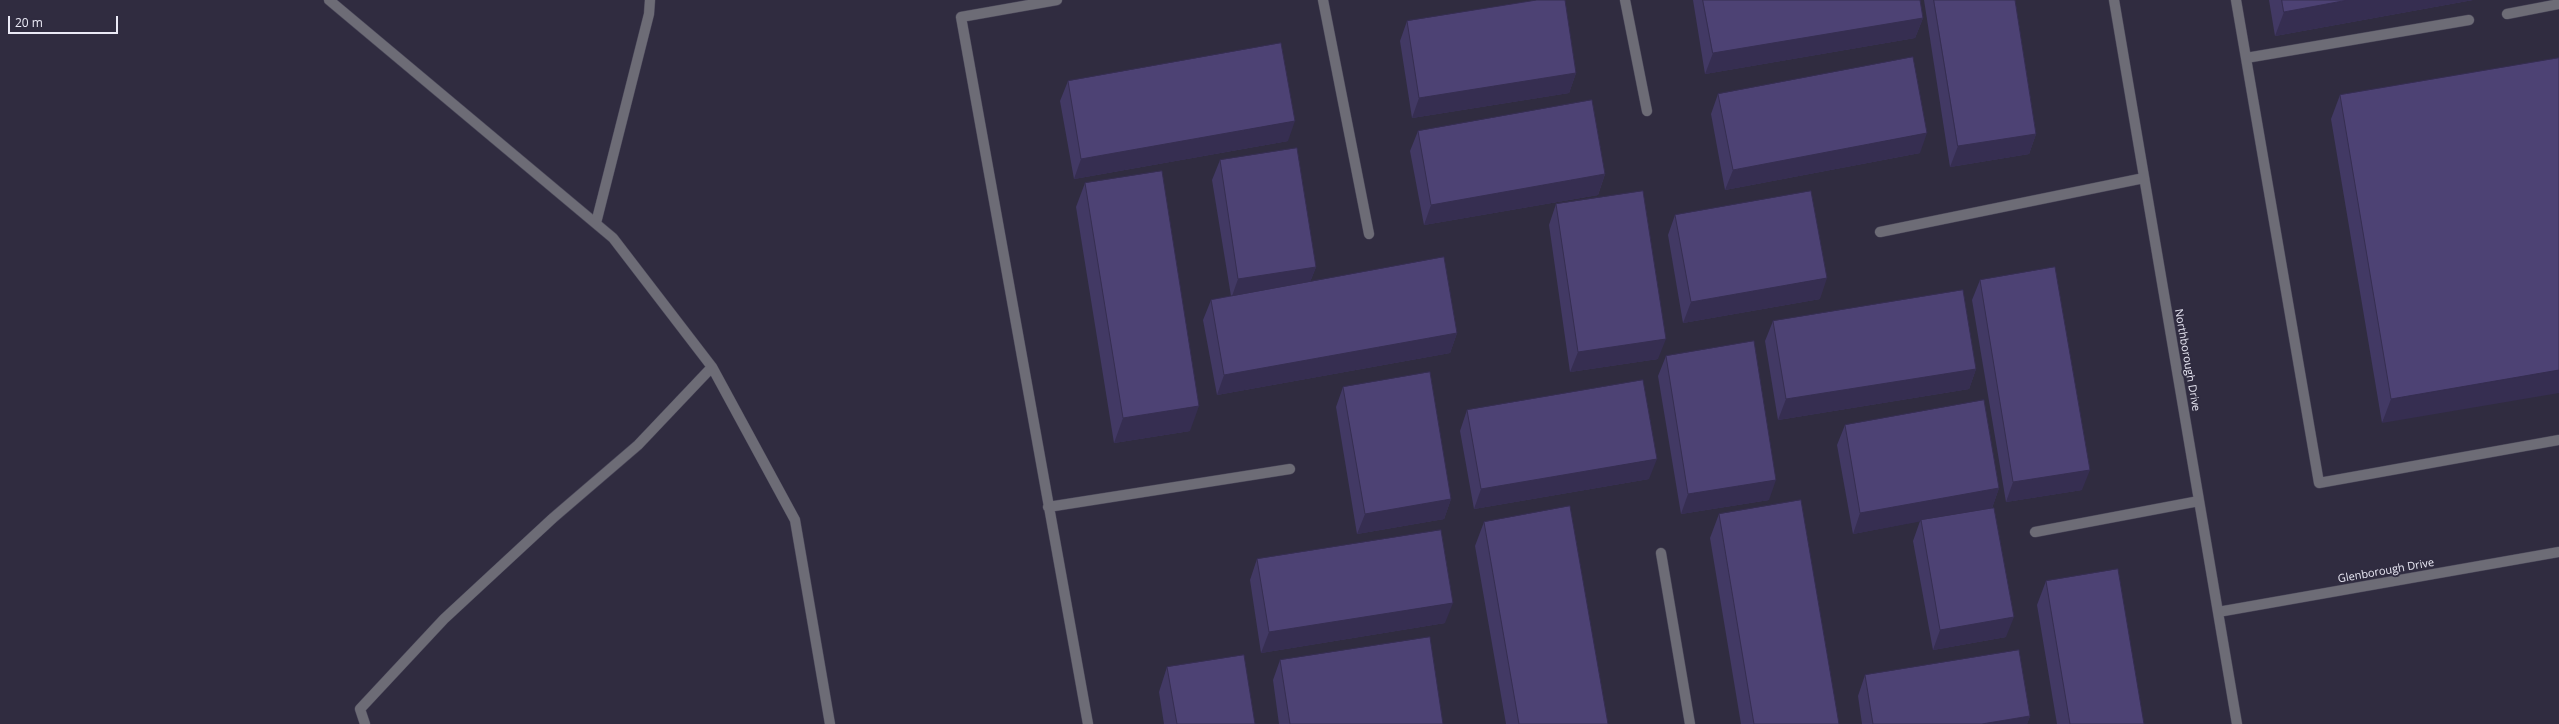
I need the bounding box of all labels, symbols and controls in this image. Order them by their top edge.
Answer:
scale bar [10,8,120,34]
text: 20 m [15,14,43,31]
street label: Northborough Drive [2171,308,2203,412]
street label: Glenborough Drive [2337,556,2435,586]

